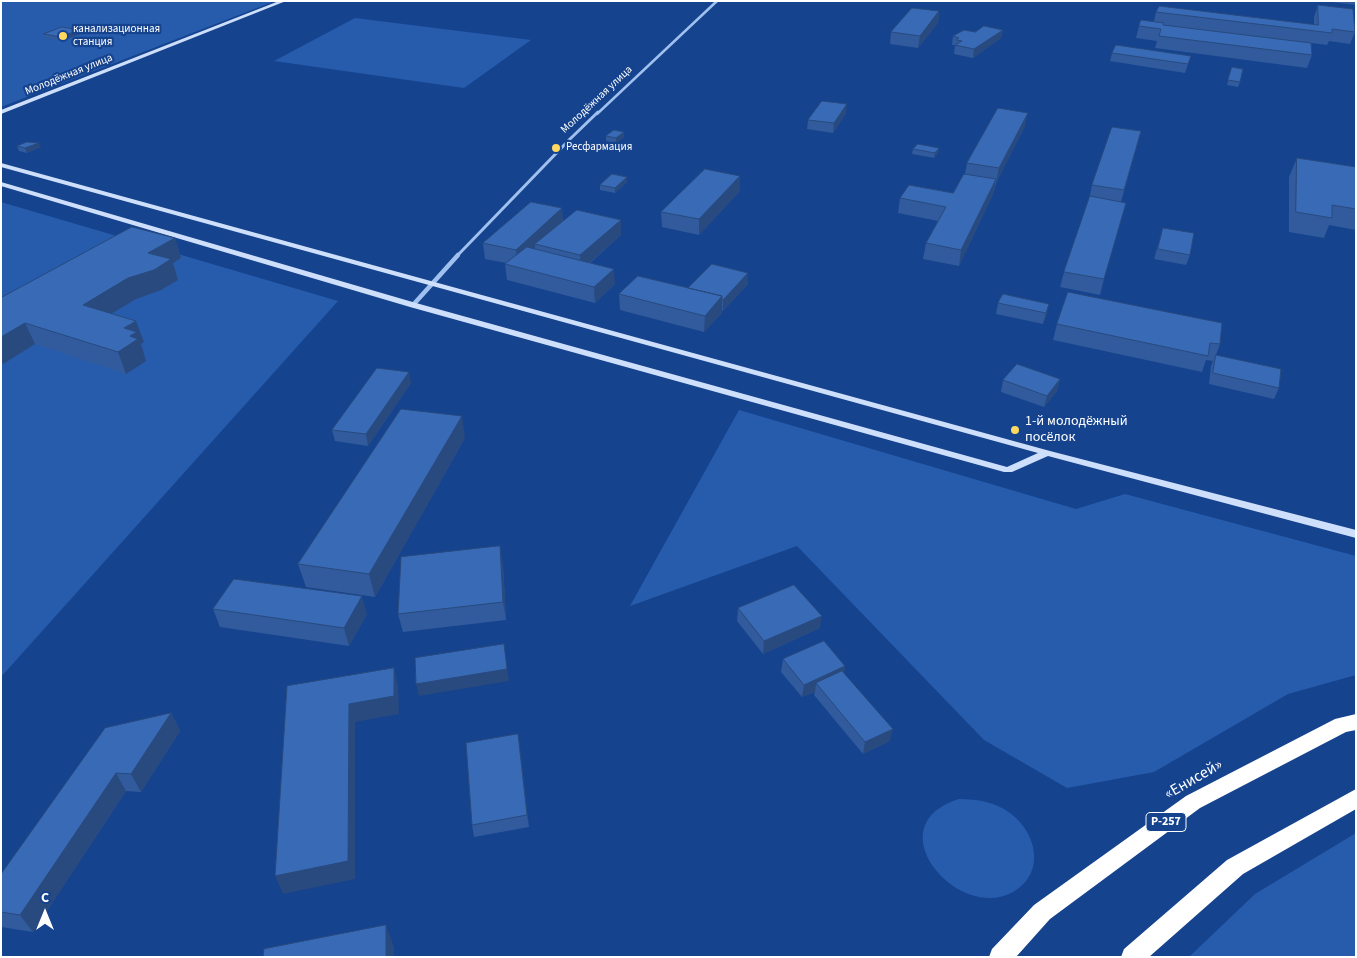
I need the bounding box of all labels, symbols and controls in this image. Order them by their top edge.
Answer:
place label: канализационная станция [73,23,160,49]
marker: канализационная станция [57,30,69,42]
street label: Молодёжная улица [23,51,115,99]
street label: Молодёжная улица [558,63,636,137]
place label: Ресфармация [566,141,632,155]
marker: Ресфармация [550,142,562,154]
place label: 1-й молодёжный посёлок [1025,414,1128,447]
marker: 1-й молодёжный посёлок [1009,424,1021,436]
street label: «Енисей» [1161,756,1227,804]
road number: Р-257 [1146,812,1186,832]
north arrow [20,888,70,938]
text: С [41,888,49,908]

